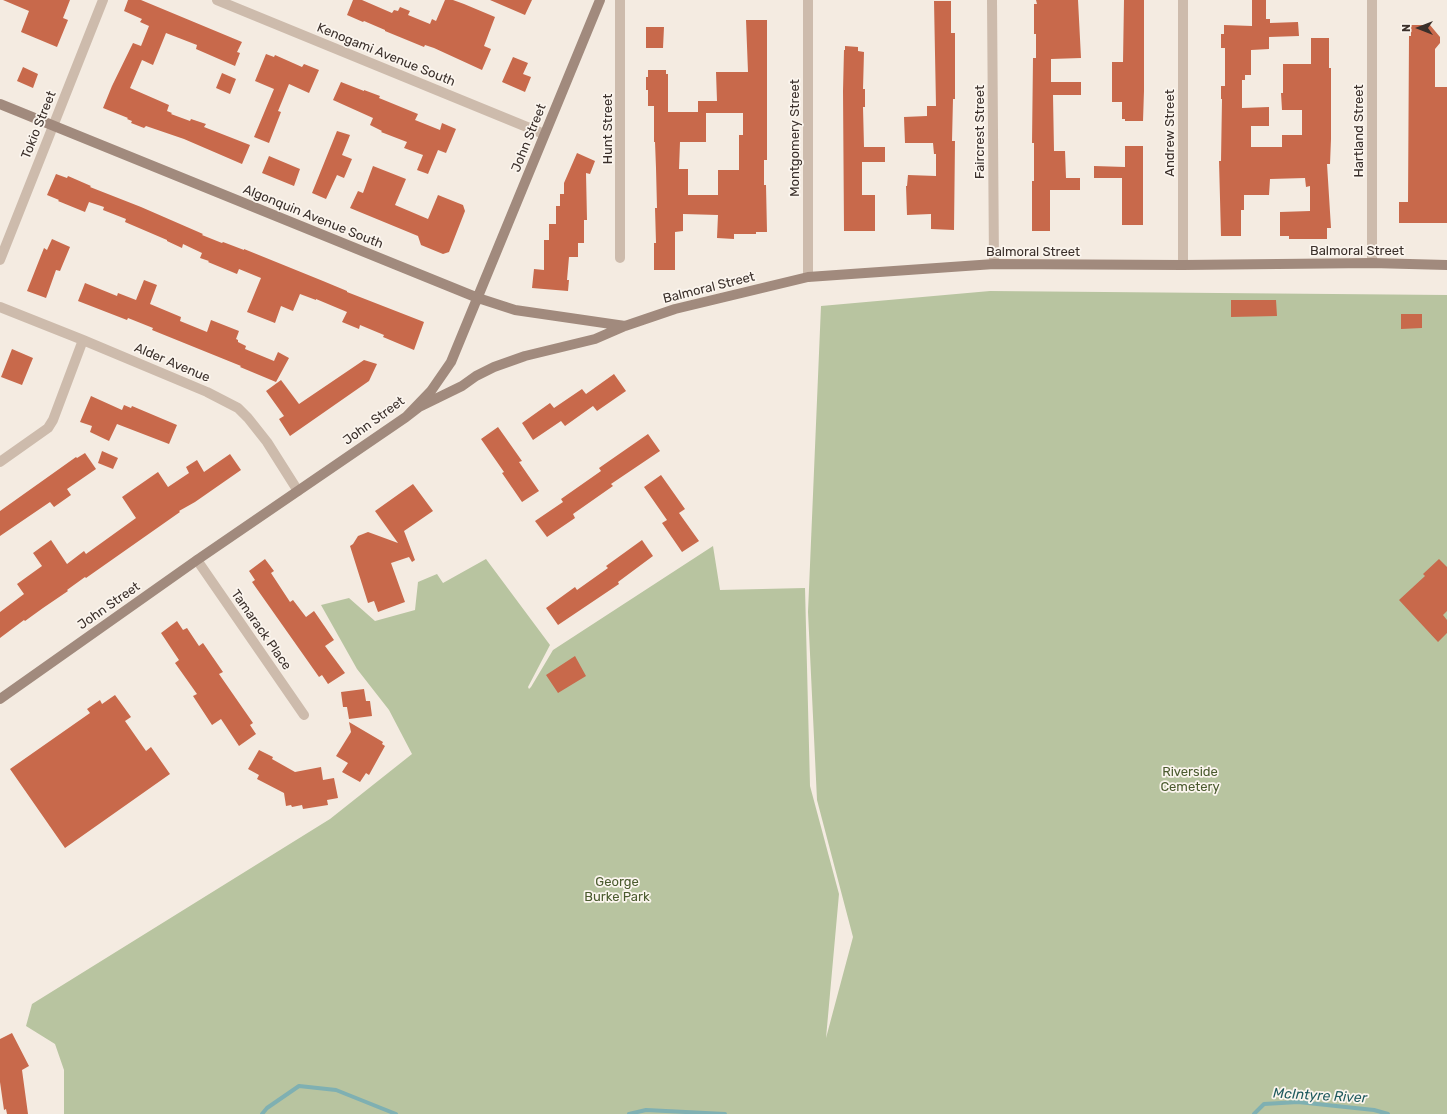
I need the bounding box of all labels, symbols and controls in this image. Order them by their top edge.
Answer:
north arrow [1399,8,1439,48]
street label: Kenogami Avenue South [314,20,458,90]
text: N [1400,24,1413,32]
street label: Montgomery Street [787,79,803,197]
street label: Hartland Street [1351,84,1367,178]
street label: Faircrest Street [972,85,988,179]
street label: Tokio Street [18,89,60,161]
street label: Andrew Street [1162,89,1178,177]
street label: Hunt Street [600,94,616,164]
street label: John Street [508,102,550,174]
street label: Algonquin Avenue South [241,182,385,252]
street label: Balmoral Street [1310,243,1404,259]
street label: Balmoral Street [986,244,1080,260]
street label: Balmoral Street [662,269,756,307]
street label: Alder Avenue [132,340,212,386]
street label: John Street [340,393,408,449]
street label: John Street [75,579,143,633]
street label: Tamarack Place [228,587,294,673]
park label: Riverside Cemetery [1160,764,1220,795]
park label: George Burke Park [584,874,650,905]
water label: McIntyre River [1273,1085,1367,1107]

